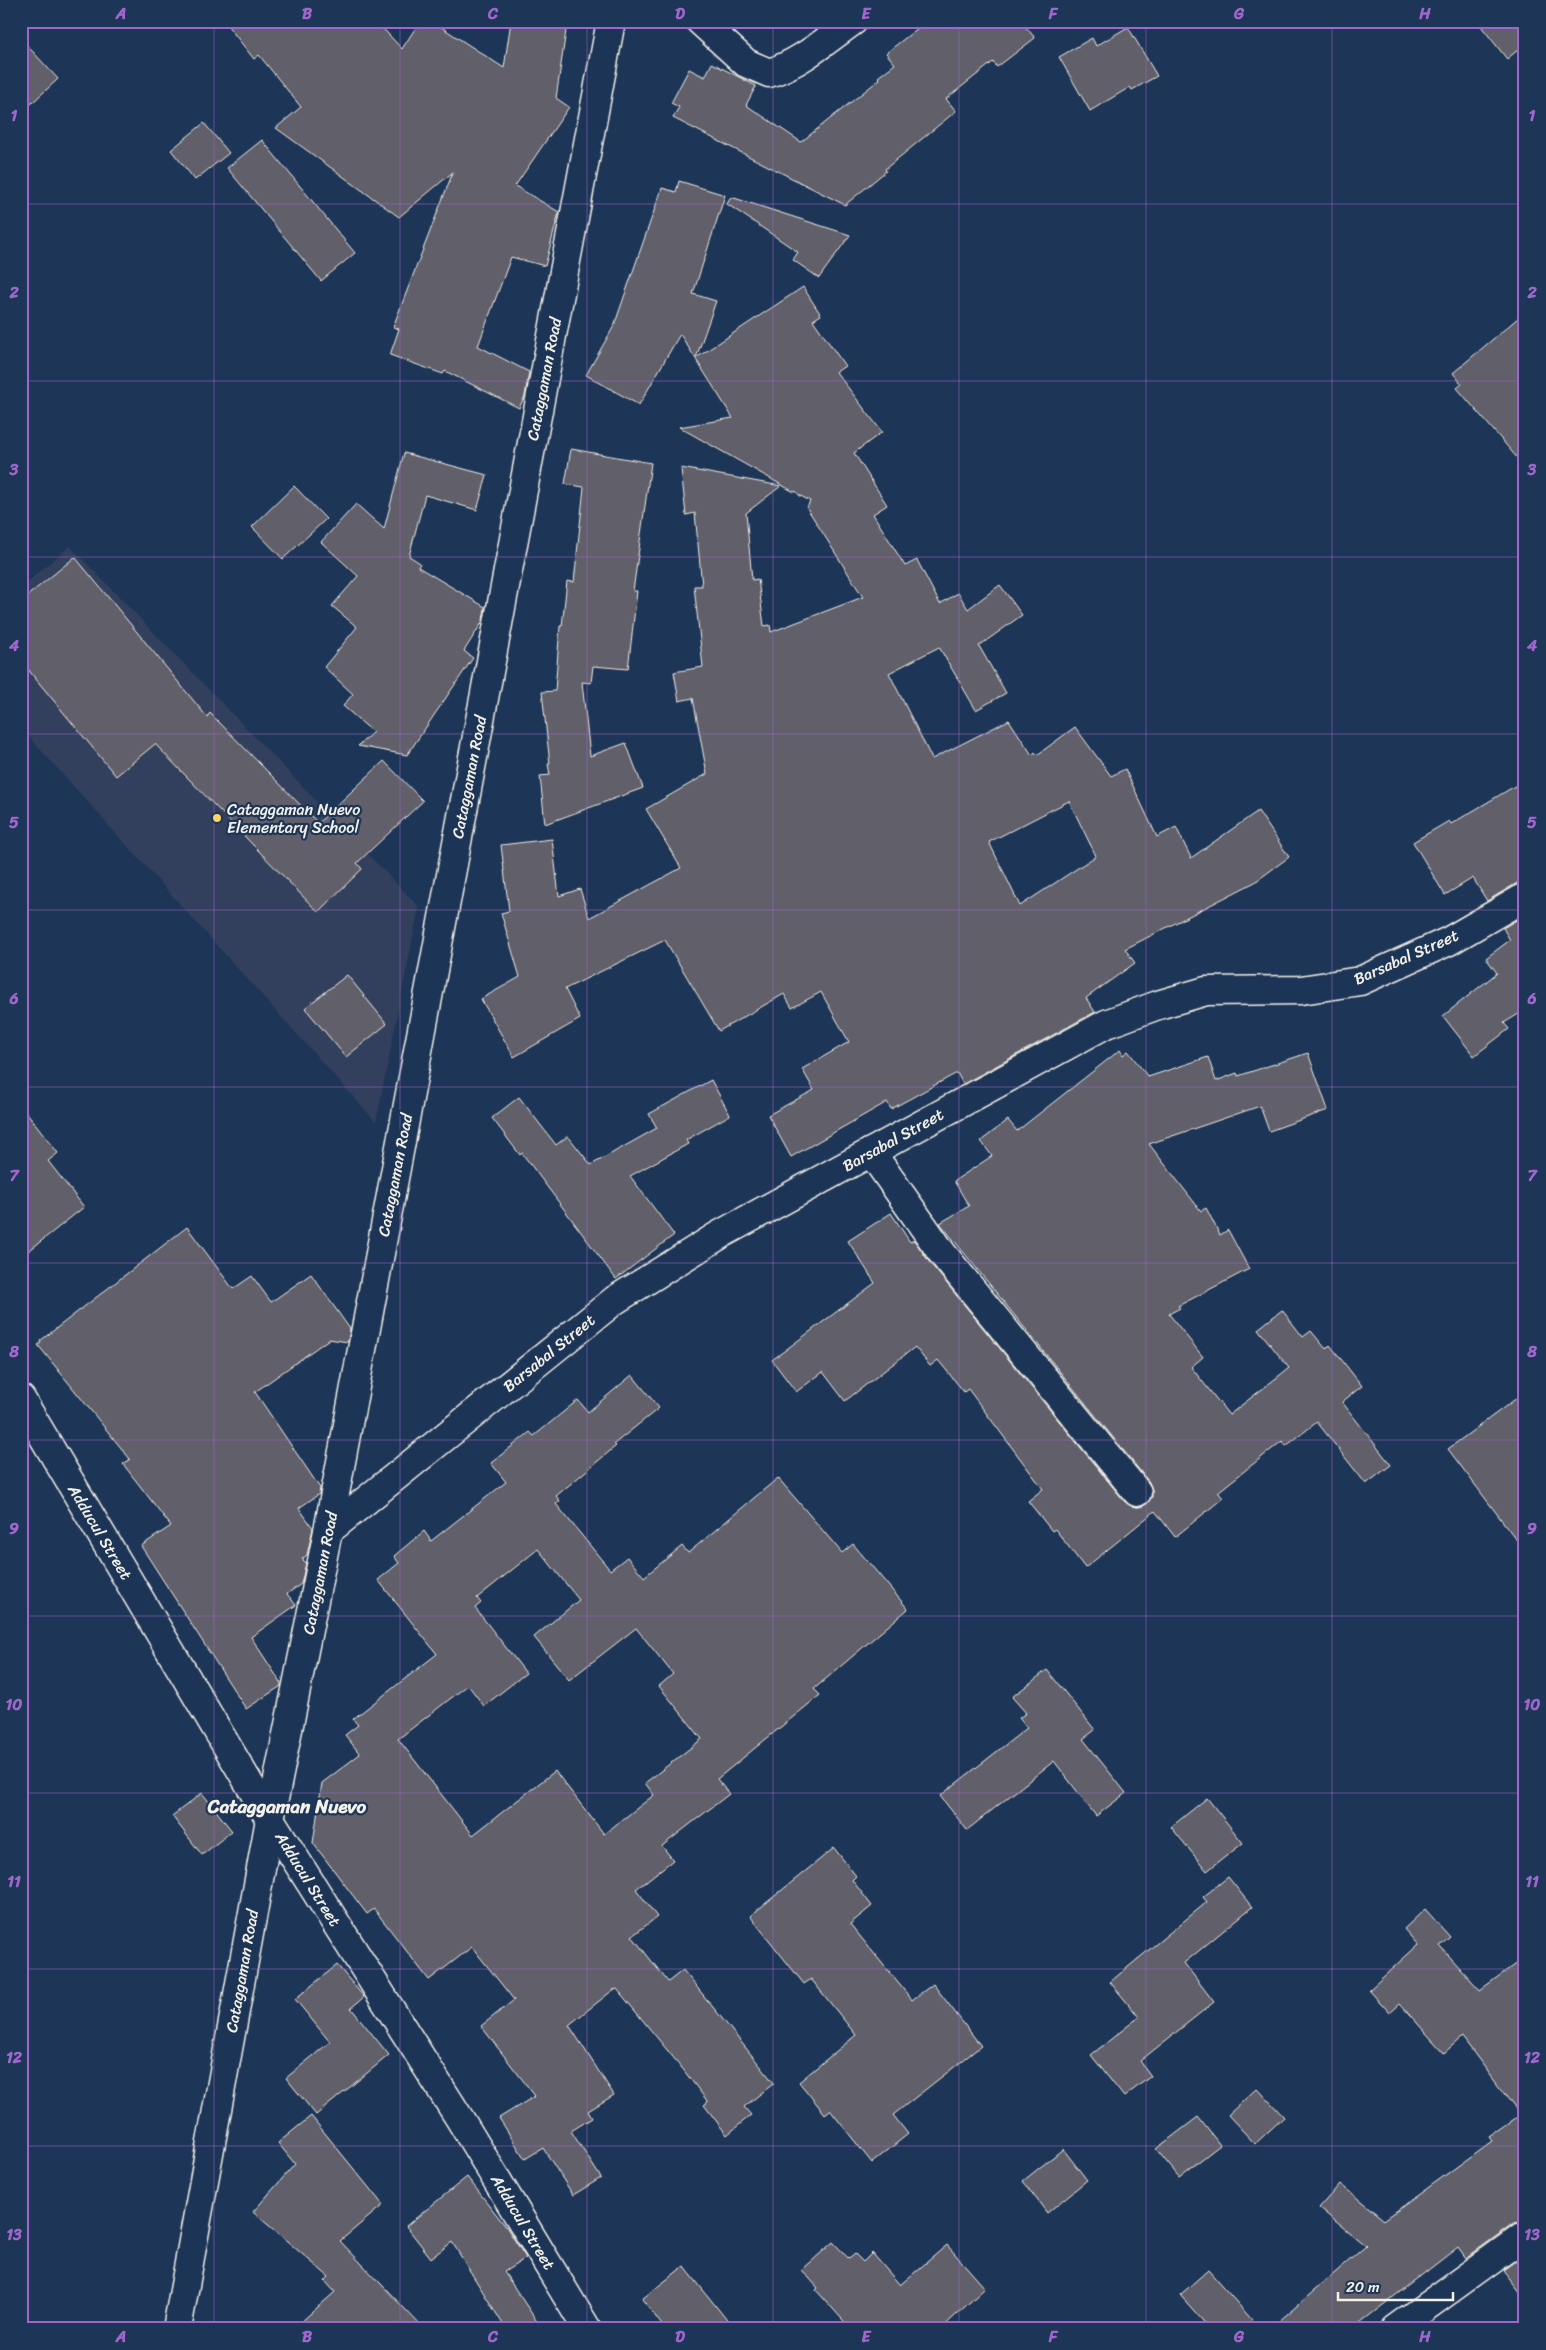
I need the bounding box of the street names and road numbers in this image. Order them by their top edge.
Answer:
street label: Cataggaman Road [518,314,570,443]
street label: Cataggaman Road [443,712,495,841]
street label: Barsabal Street [1349,921,1463,993]
street label: Barsabal Street [837,1100,949,1180]
street label: Cataggaman Road [369,1110,421,1239]
street label: Barsabal Street [496,1306,602,1400]
street label: Adducul Street [59,1477,140,1586]
street label: Cataggaman Road [294,1508,346,1637]
street label: Adducul Street [267,1825,349,1932]
street label: Cataggaman Road [217,1906,267,2035]
street label: Adducul Street [482,2167,563,2276]

